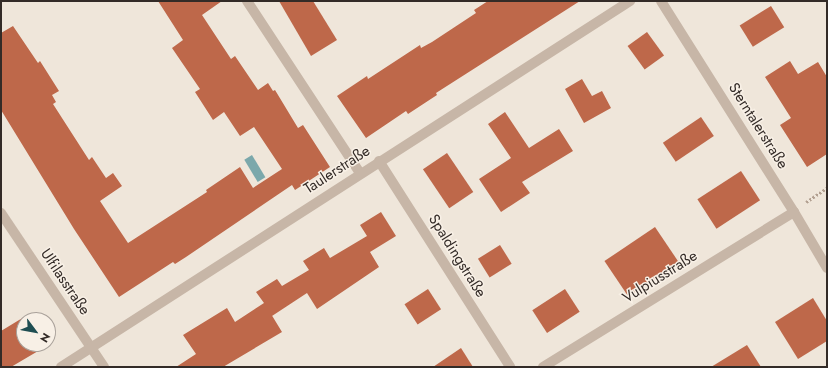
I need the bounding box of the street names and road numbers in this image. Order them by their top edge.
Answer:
street label: Sterntalerstraße [724,80,792,172]
street label: Taulerstraße [301,142,373,198]
street label: Spaldingstraße [424,211,490,301]
street label: Ulfilasstraße [36,245,94,319]
street label: Vulpiusstraße [619,247,701,307]

